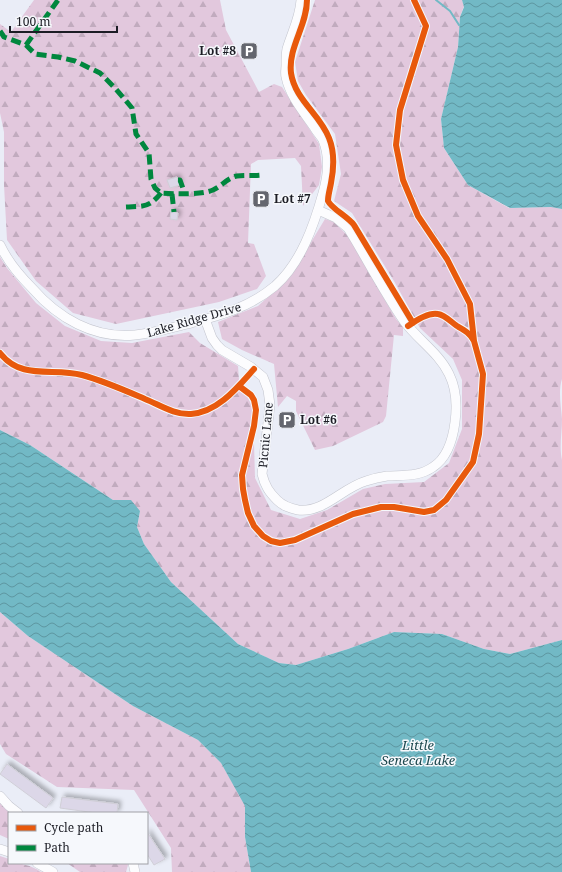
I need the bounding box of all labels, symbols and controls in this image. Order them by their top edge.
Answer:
scale bar [10,8,117,34]
text: 100 m [16,13,51,30]
parking icon: Lot #8 [239,41,259,61]
place label: Lot #8 [199,42,236,59]
parking icon: Lot #7 [251,189,271,209]
place label: Lot #7 [274,190,311,207]
street label: Lake Ridge Drive [145,298,243,341]
street label: Picnic Lane [254,401,277,469]
parking icon: Lot #6 [277,410,297,430]
place label: Lot #6 [300,411,337,428]
water label: Little Seneca Lake [381,736,456,769]
legend [8,812,148,864]
text: Cycle path [44,819,104,836]
text: Path [44,839,70,856]

